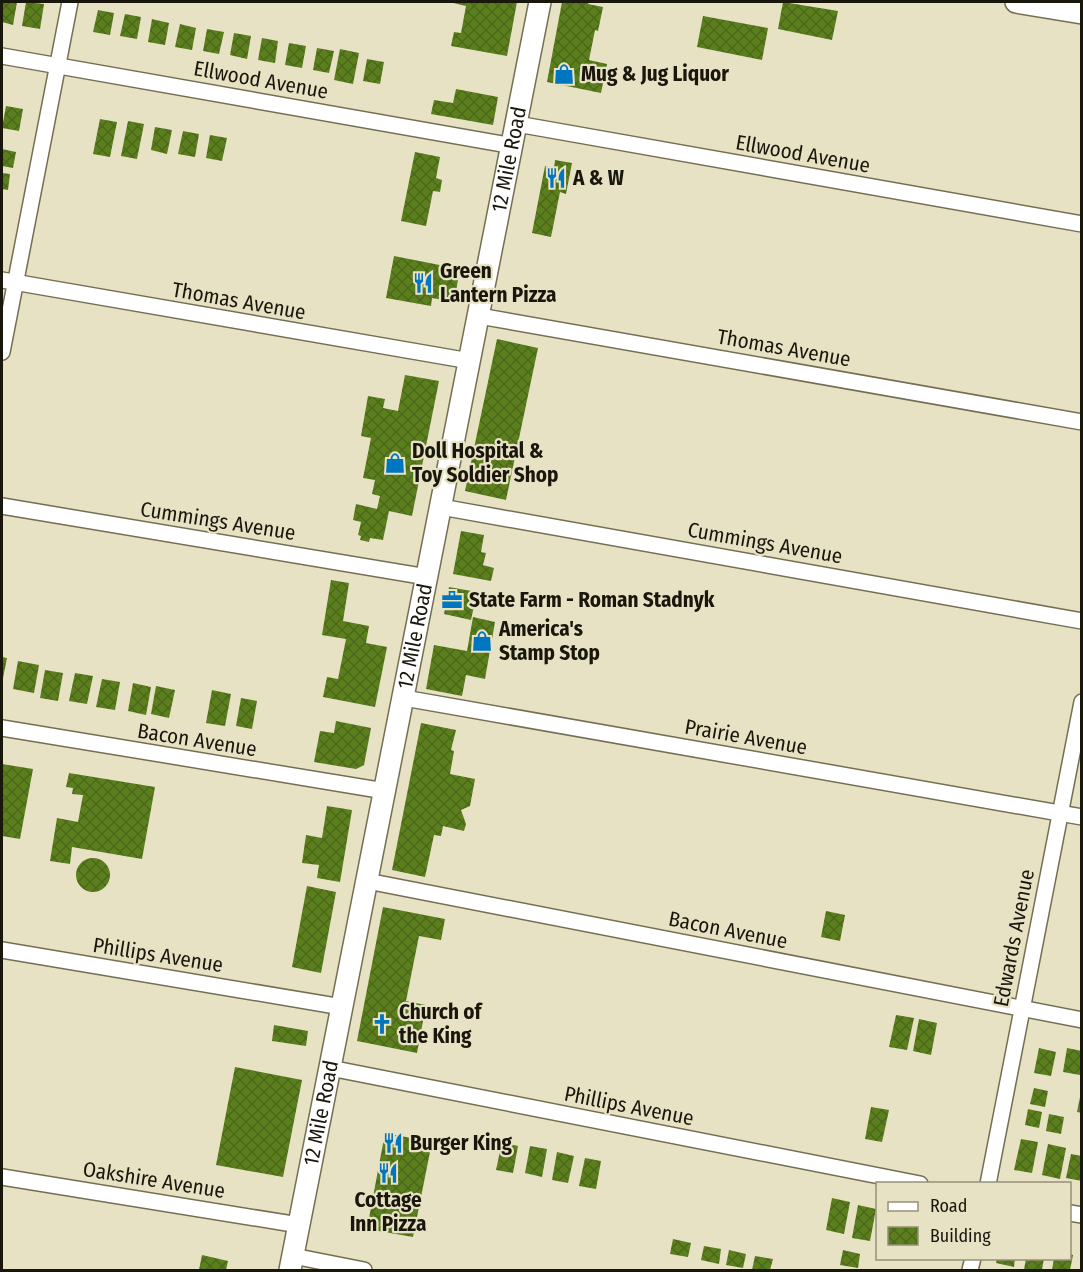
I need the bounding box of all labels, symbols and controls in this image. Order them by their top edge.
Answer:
street label: Ellwood Avenue [192,55,330,105]
place label: Mug & Jug Liquor [581,61,729,87]
shop icon: Mug & Jug Liquor [552,62,576,86]
street label: 12 Mile Road [486,104,532,214]
street label: Ellwood Avenue [734,129,872,179]
place label: A & W [572,165,625,191]
restaurant icon: A & W [544,166,568,190]
place label: Green Lantern Pizza [440,258,556,308]
restaurant icon: Green Lantern Pizza [411,271,435,295]
street label: Thomas Avenue [170,276,308,326]
street label: Thomas Avenue [715,323,853,373]
place label: Doll Hospital & Toy Soldier Shop [412,438,558,488]
shop icon: Doll Hospital & Toy Soldier Shop [383,451,407,475]
street label: Cummings Avenue [139,496,297,546]
street label: Cummings Avenue [686,517,844,569]
street label: 12 Mile Road [392,581,438,691]
place label: State Farm - Roman Stadnyk [469,587,715,613]
office icon: State Farm - Roman Stadnyk [440,588,464,612]
place label: America's Stamp Stop [498,616,600,666]
shop icon: America's Stamp Stop [470,629,494,653]
street label: Prairie Avenue [683,713,809,761]
street label: Bacon Avenue [135,718,259,762]
street label: Edwards Avenue [988,867,1040,1009]
street label: Bacon Avenue [666,906,790,954]
street label: Phillips Avenue [91,932,225,978]
place label: Church of the King [399,999,484,1049]
church icon: Church of the King [370,1012,394,1036]
street label: 12 Mile Road [298,1058,344,1168]
street label: Phillips Avenue [562,1081,696,1131]
place label: Burger King [410,1130,512,1156]
restaurant icon: Burger King [381,1131,405,1155]
street label: Oakshire Avenue [81,1156,227,1204]
restaurant icon: Cottage Inn Pizza [376,1161,400,1185]
legend [876,1182,1071,1260]
place label: Cottage Inn Pizza [350,1187,426,1237]
text: Road [930,1195,967,1217]
text: Building [930,1225,991,1247]

